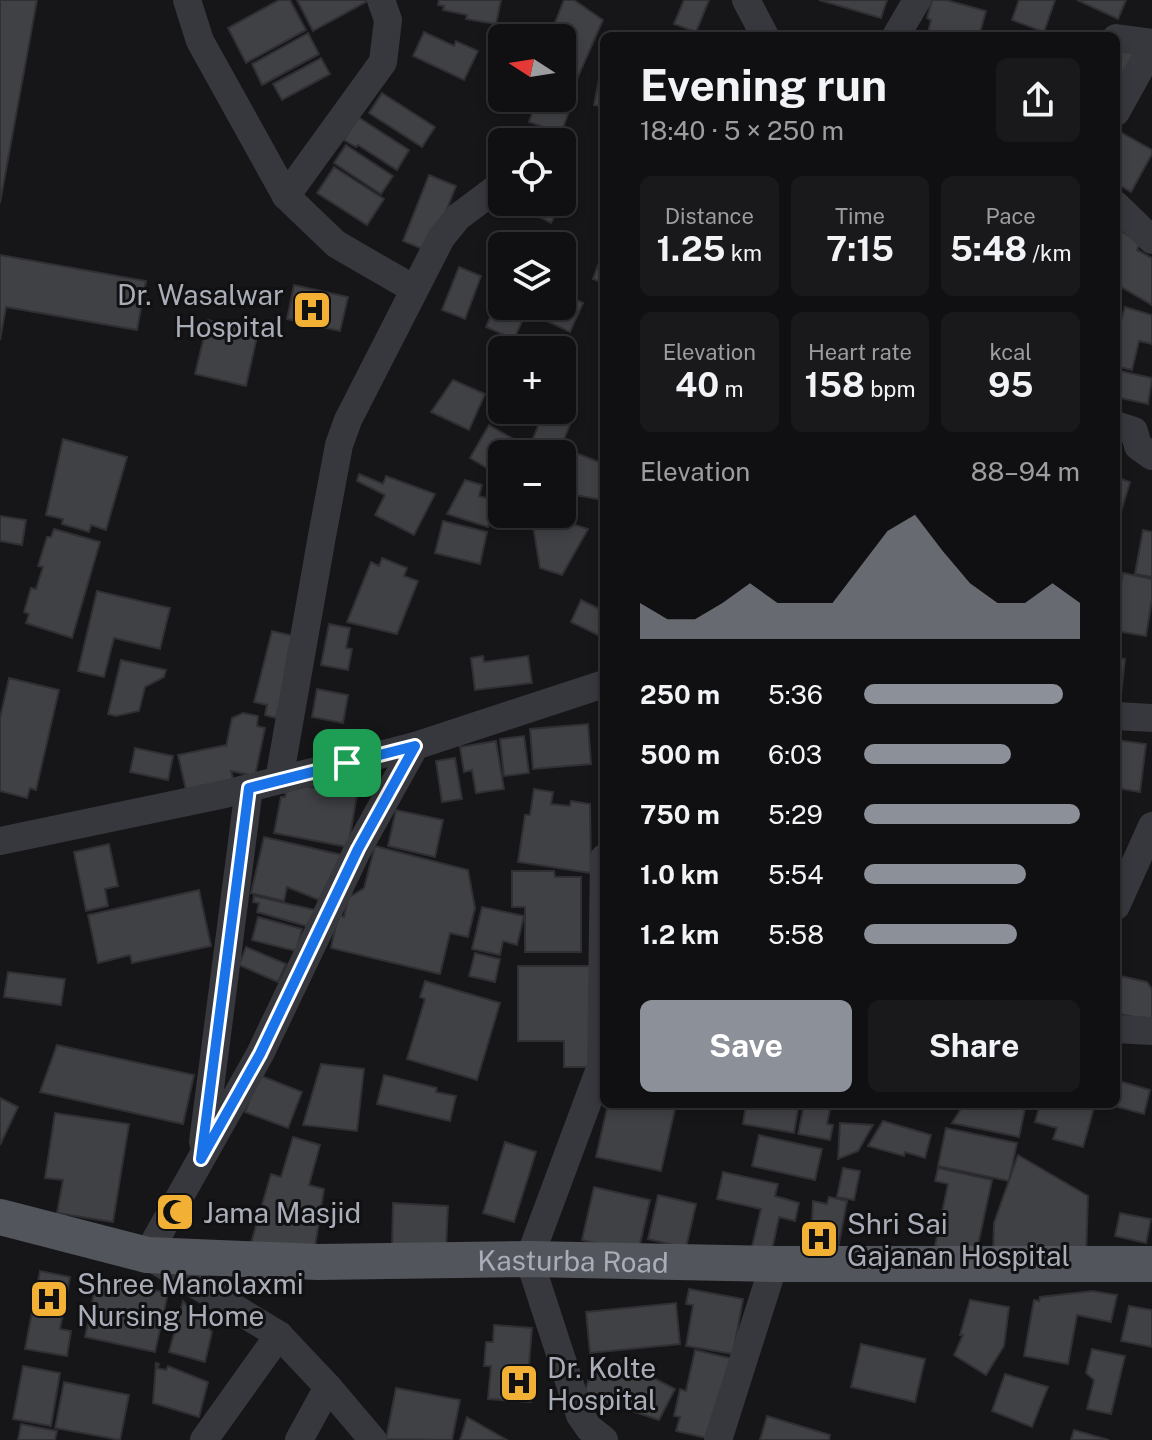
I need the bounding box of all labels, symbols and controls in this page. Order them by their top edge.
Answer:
north arrow [488,24,576,112]
map controls [488,24,576,528]
button: share [996,58,1080,142]
text: Evening run [640,59,887,111]
text: 18:40 · 5 × 250 m [640,115,844,146]
button: locate [488,128,576,216]
text: Distance [665,203,754,229]
text: Time [835,203,885,229]
text: Pace [986,203,1036,229]
text: 1.25 [656,229,725,269]
text: 7:15 [826,229,894,269]
text: 5:48 [950,229,1027,269]
button: layers [488,232,576,320]
text: km [725,240,762,266]
text: /km [1027,240,1071,266]
place label: Dr. Wasalwar Hospital [117,278,284,343]
hospital icon: Dr. Wasalwar Hospital [291,289,333,331]
button: + [488,336,576,424]
text: Elevation [663,339,756,365]
text: Heart rate [808,339,912,365]
text: kcal [989,339,1032,365]
text: 40 [675,365,719,405]
text: 158 [805,365,865,405]
text: 95 [988,365,1033,405]
text: m [719,376,744,402]
text: bpm [865,376,915,402]
button: − [488,440,576,528]
text: Elevation [640,456,750,487]
text: 88–94 m [971,456,1080,487]
text: 250 m [640,679,720,710]
text: 5:36 [768,679,823,710]
pin [313,729,381,797]
text: 500 m [640,739,720,770]
text: 6:03 [768,739,822,770]
icon: arrive [325,741,369,785]
text: 750 m [640,799,720,830]
text: 5:29 [768,799,823,830]
text: 1.0 km [640,859,719,890]
text: 5:54 [768,859,824,890]
text: 1.2 km [640,919,719,950]
text: 5:58 [768,919,824,950]
button: Save [640,1000,852,1092]
button: Share [868,1000,1080,1092]
mosque icon: Jama Masjid [154,1191,196,1233]
place label: Jama Masjid [203,1196,361,1229]
place label: Shri Sai Gajanan Hospital [847,1207,1070,1272]
hospital icon: Shri Sai Gajanan Hospital [798,1218,840,1260]
street label: Kasturba Road [477,1242,669,1278]
place label: Shree Manolaxmi Nursing Home [77,1267,304,1332]
hospital icon: Shree Manolaxmi Nursing Home [28,1278,70,1320]
place label: Dr. Kolte Hospital [547,1351,657,1416]
hospital icon: Dr. Kolte Hospital [498,1362,540,1404]

